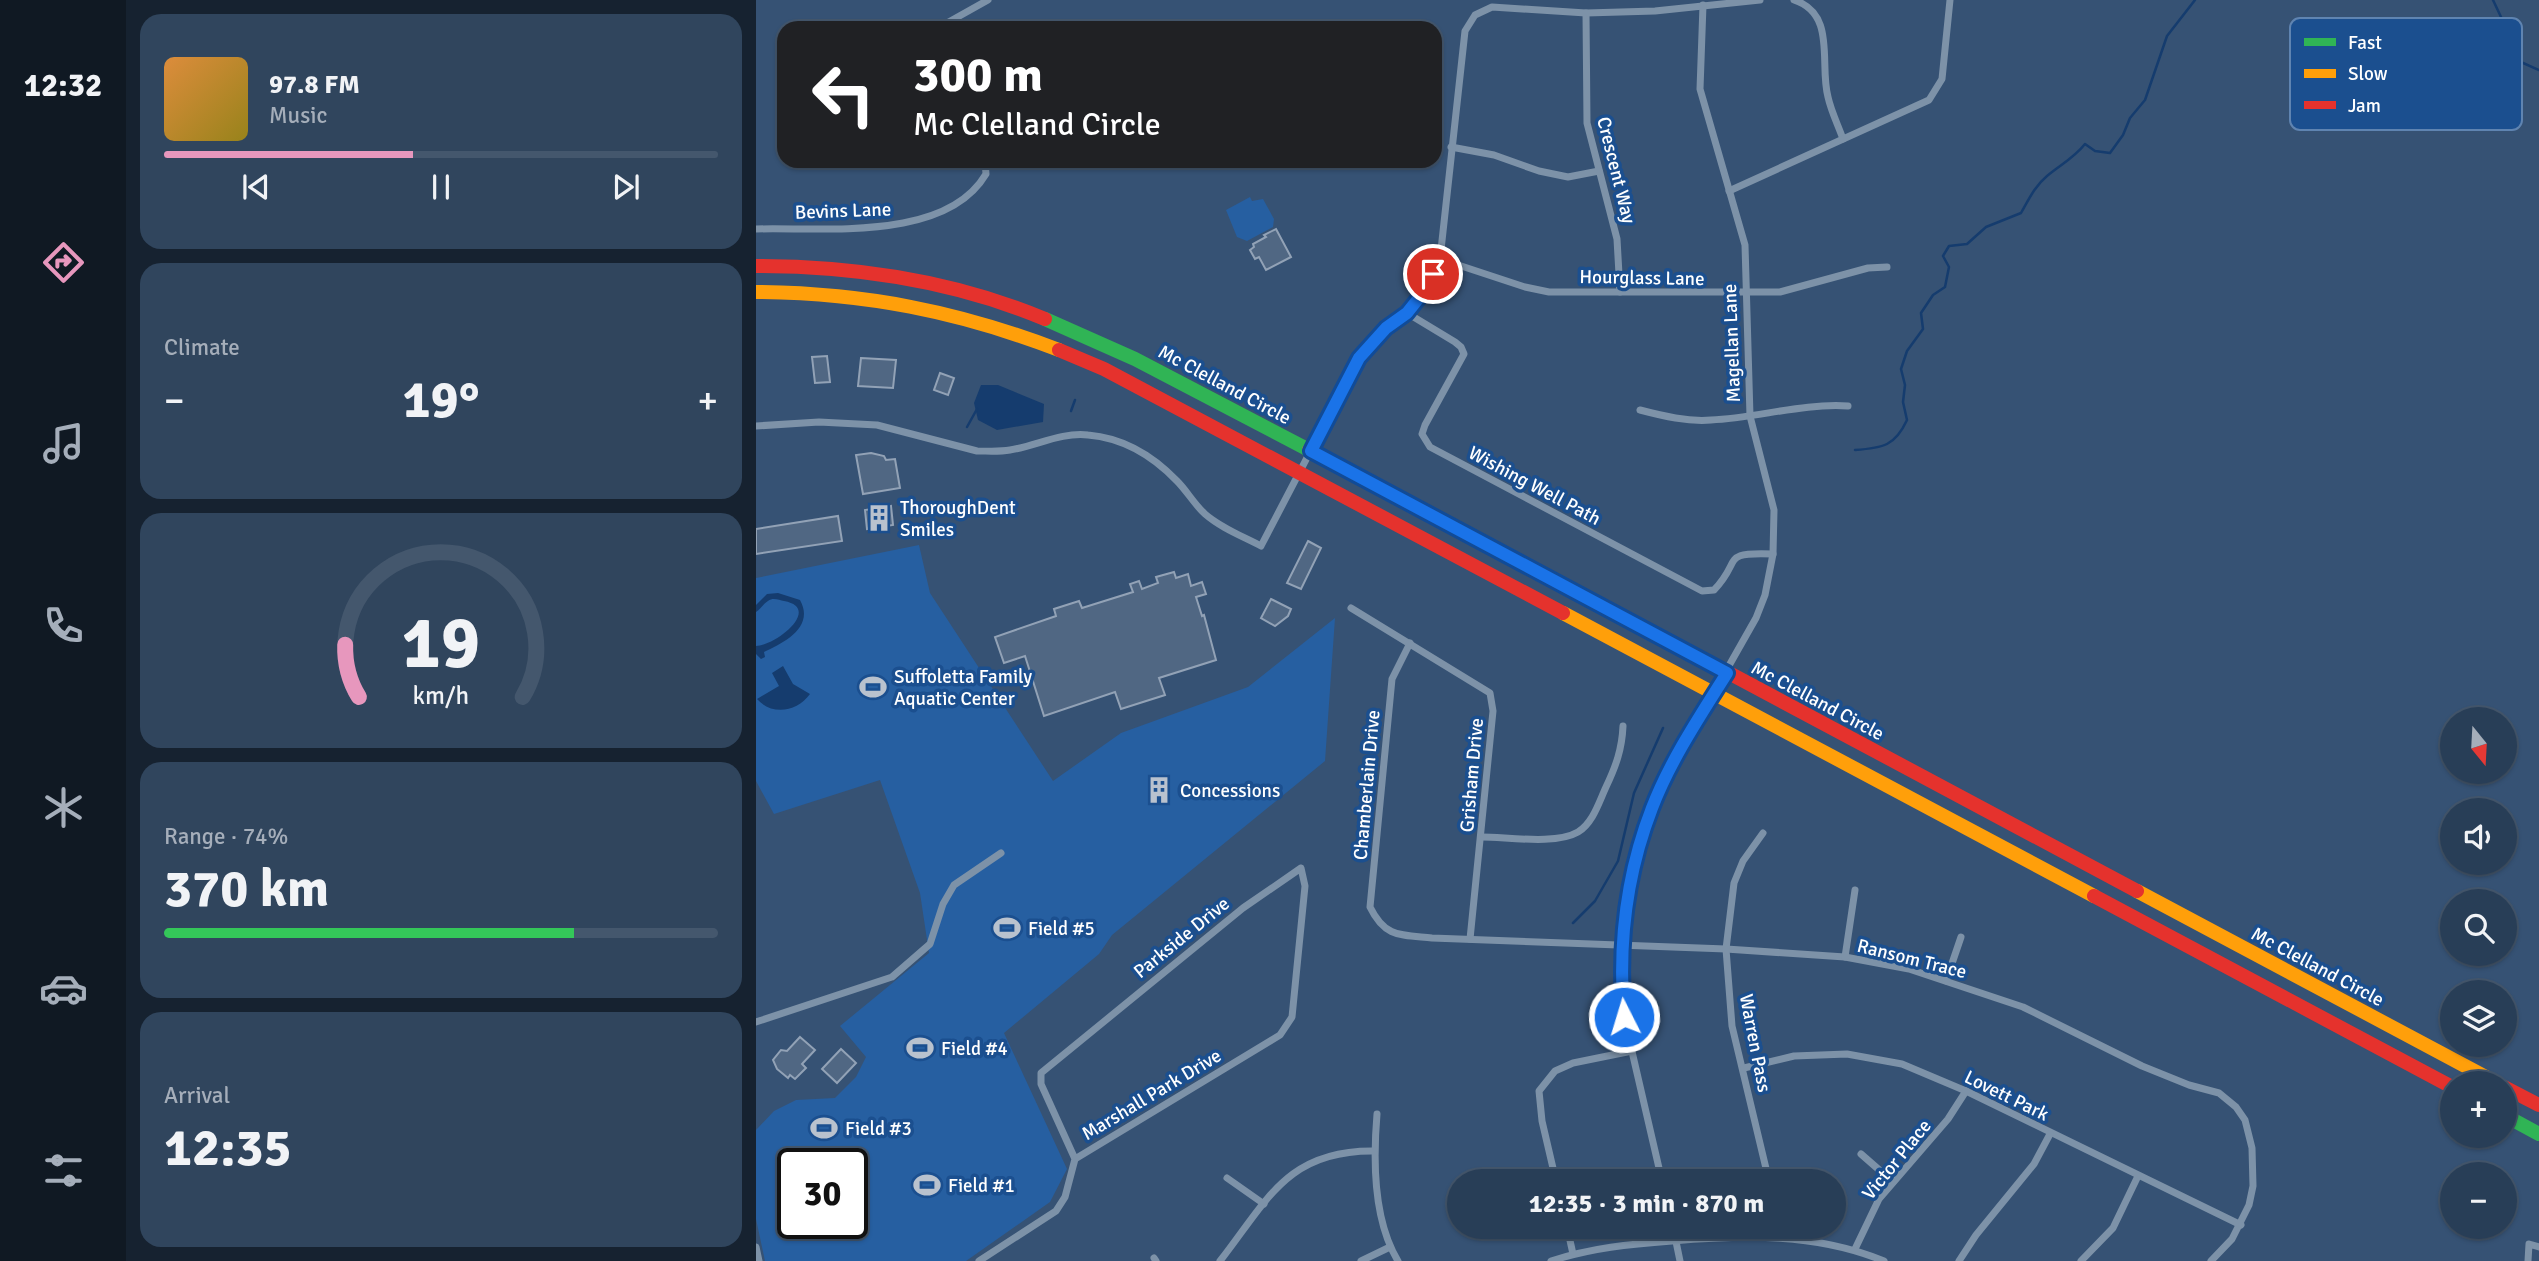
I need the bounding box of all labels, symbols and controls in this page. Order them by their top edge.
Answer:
legend [2290,18,2522,130]
text: Fast [2348,31,2382,55]
text: 300 m [913,45,1043,105]
icon: left [798,49,889,140]
text: Slow [2348,62,2388,86]
text: 12:32 [24,66,102,105]
text: 97.8 FM [269,69,360,101]
text: Jam [2348,94,2381,118]
text: Music [269,101,327,130]
text: Mc Clelland Circle [913,105,1161,144]
street label: Crescent Way [1591,114,1641,226]
icon: previous [237,168,275,206]
icon: pause [422,168,460,206]
icon: next [607,168,645,206]
street label: Bevins Lane [794,197,892,225]
icon: directions [39,238,88,287]
pin [1403,244,1463,304]
icon: arrive [1414,255,1452,293]
street label: Hourglass Lane [1579,265,1705,291]
street label: Magellan Lane [1718,283,1746,403]
text: Climate [164,333,240,362]
street label: Mc Clelland Circle [1154,340,1295,430]
text: 19° [403,368,479,432]
text: − [164,377,185,424]
text: + [697,377,718,424]
icon: music [39,419,88,468]
street label: Wishing Well Path [1464,441,1605,531]
place label: ThoroughDent Smiles [900,496,1016,542]
building icon: ThoroughDent Smiles [864,503,894,533]
text: 19 [402,599,480,688]
icon: phone [39,601,88,650]
street label: Mc Clelland Circle [1747,656,1888,746]
place label: Suffoletta Family Aquatic Center [894,665,1032,711]
sports icon: Suffoletta Family Aquatic Center [858,672,888,702]
text: km/h [413,679,469,710]
north arrow [2440,707,2516,784]
map controls [2440,707,2517,1239]
street label: Chamberlain Drive [1348,709,1386,861]
street label: Grisham Drive [1455,717,1489,833]
building icon: Concessions [1144,775,1174,805]
place label: Concessions [1180,779,1280,803]
icon: climate [39,783,88,832]
button: sound [2440,798,2517,875]
text: Range · 74% [164,822,288,851]
text: 370 km [164,857,329,921]
button: search [2440,889,2517,966]
street label: Parkside Drive [1129,892,1234,984]
sports icon: Field #5 [992,913,1022,943]
place label: Field #5 [1028,917,1095,941]
street label: Mc Clelland Circle [2247,922,2388,1012]
street label: Ransom Trace [1855,934,1969,984]
icon: car [39,964,88,1013]
position arrow [1587,980,1661,1054]
button: layers [2440,980,2517,1057]
street label: Warren Pass [1734,992,1776,1094]
sports icon: Field #4 [905,1033,935,1063]
place label: Field #4 [941,1037,1008,1061]
street label: Marshall Park Drive [1077,1044,1226,1146]
street label: Lovett Park [1960,1065,2053,1127]
button: + [2440,1071,2517,1148]
text: Arrival [164,1081,230,1110]
sports icon: Field #3 [809,1113,839,1143]
street label: Victor Place [1857,1114,1937,1205]
text: 12:35 [164,1116,292,1180]
place label: Field #3 [845,1117,912,1141]
icon: filters [39,1146,88,1195]
speed limit sign: 30 [777,1148,868,1239]
button: − [2440,1162,2517,1239]
sports icon: Field #1 [912,1170,942,1200]
place label: Field #1 [948,1174,1015,1198]
text: 12:35 · 3 min · 870 m [1529,1188,1764,1220]

